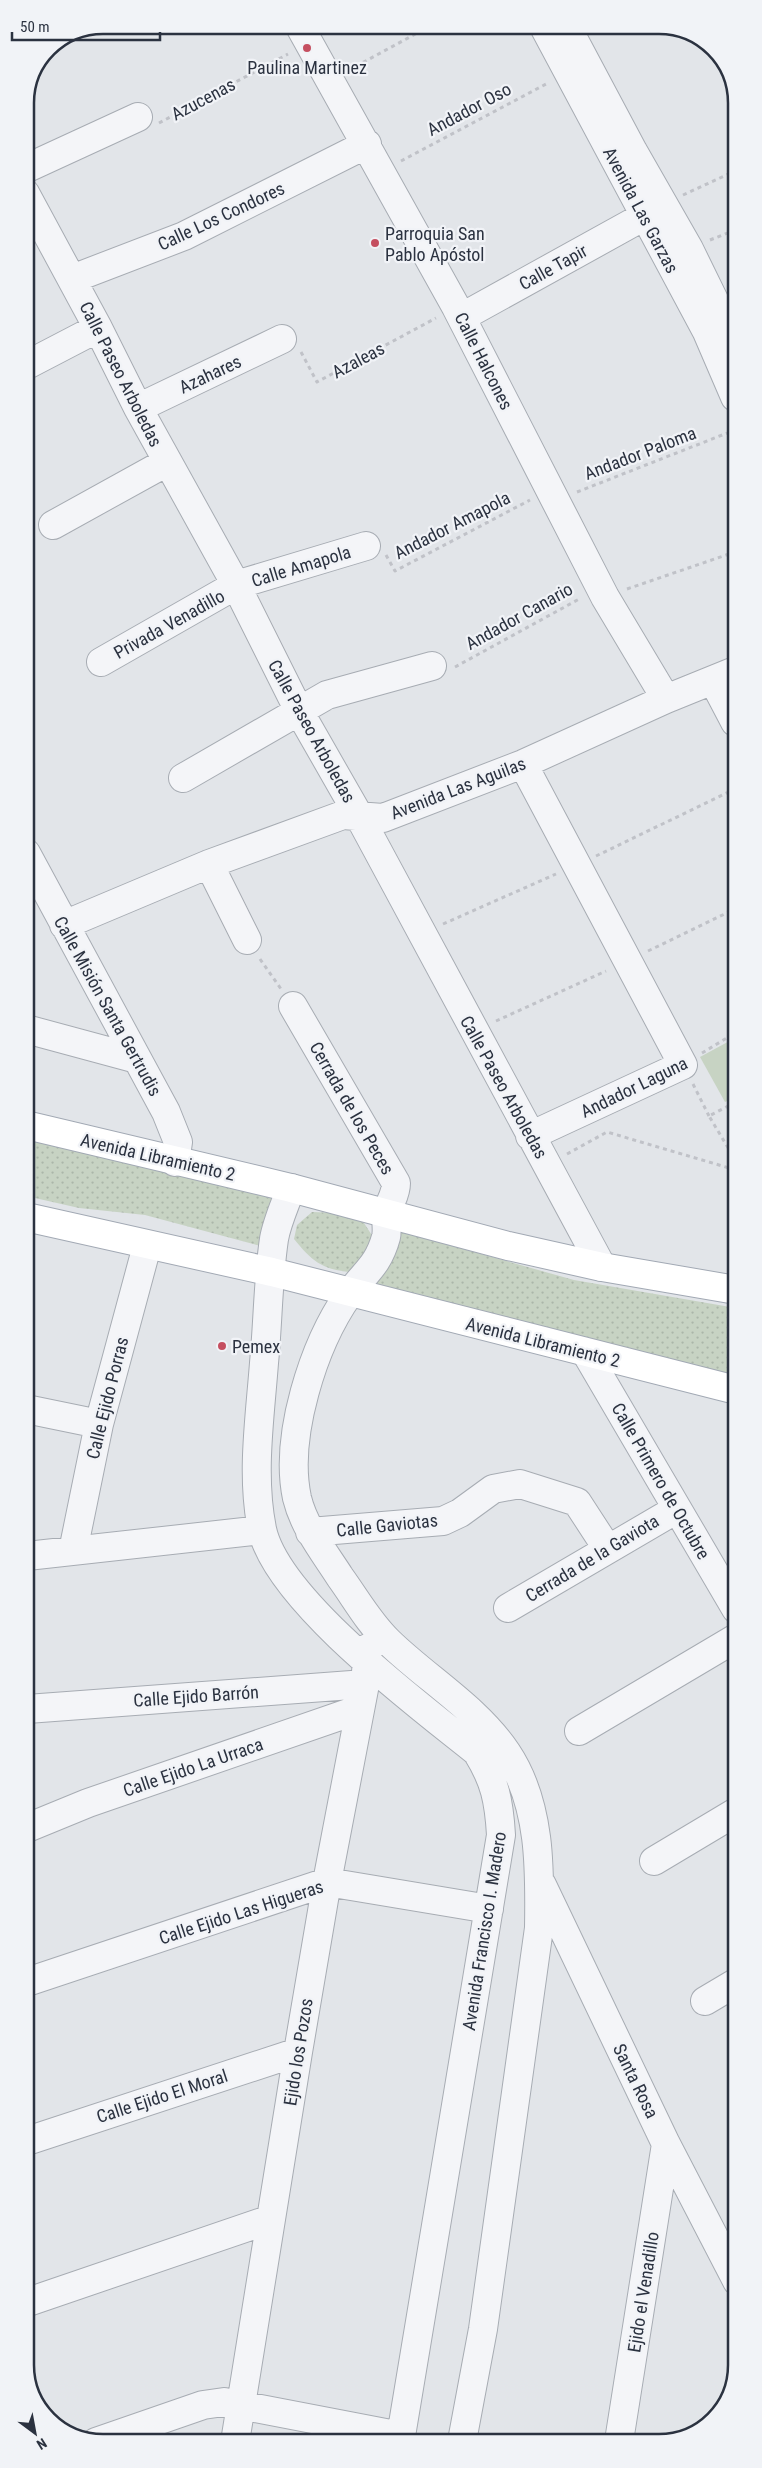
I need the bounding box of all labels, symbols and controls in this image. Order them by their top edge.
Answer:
scale bar [12,10,160,42]
text: 50 m [20,18,50,36]
marker: Paulina Martinez [301,42,313,54]
place label: Paulina Martinez [247,57,367,78]
street label: Azucenas [167,73,239,125]
street label: Andador Oso [423,78,515,140]
street label: Avenida Las Garzas [599,143,683,277]
street label: Calle Los Condores [154,177,288,255]
place label: Parroquia San Pablo Apóstol [385,223,485,265]
marker: Parroquia San Pablo Apóstol [369,237,381,249]
street label: Calle Tapir [515,239,591,294]
street label: Calle Paseo Arboledas [75,298,167,450]
street label: Calle Halcones [451,309,517,413]
street label: Azaleas [328,337,388,383]
street label: Azahares [176,350,244,398]
street label: Andador Paloma [581,422,699,484]
street label: Andador Amapola [390,487,514,563]
street label: Calle Amapola [249,541,353,591]
street label: Andador Canario [462,578,576,654]
street label: Privada Venadillo [110,585,228,663]
street label: Calle Paseo Arboledas [264,656,360,806]
street label: Avenida Las Aguilas [387,753,529,823]
street label: Calle Misión Santa Gertrudis [50,913,166,1099]
street label: Calle Paseo Arboledas [456,1012,552,1162]
street label: Cerrada de los Peces [305,1038,399,1178]
street label: Andador Laguna [577,1052,691,1122]
street label: Avenida Libramiento 2 [79,1129,237,1185]
street label: Avenida Libramiento 2 [464,1313,622,1371]
street label: Calle Ejido Porras [82,1335,132,1461]
place label: Pemex [232,1336,280,1357]
marker: Pemex [216,1340,228,1352]
street label: Calle Primero de Octubre [608,1399,714,1563]
street label: Calle Gaviotas [335,1509,439,1541]
street label: Cerrada de la Gaviota [521,1510,663,1606]
street label: Calle Ejido Barrón [132,1681,260,1711]
street label: Calle Ejido La Urraca [120,1733,266,1801]
street label: Avenida Francisco I. Madero [458,1830,510,2032]
street label: Calle Ejido Las Higueras [156,1875,326,1949]
street label: Ejido los Pozos [279,1997,317,2107]
street label: Santa Rosa [609,2040,663,2122]
street label: Calle Ejido El Moral [94,2065,230,2127]
street label: Ejido el Venadillo [623,2230,663,2354]
north arrow [10,2408,60,2458]
text: N [34,2435,50,2453]

